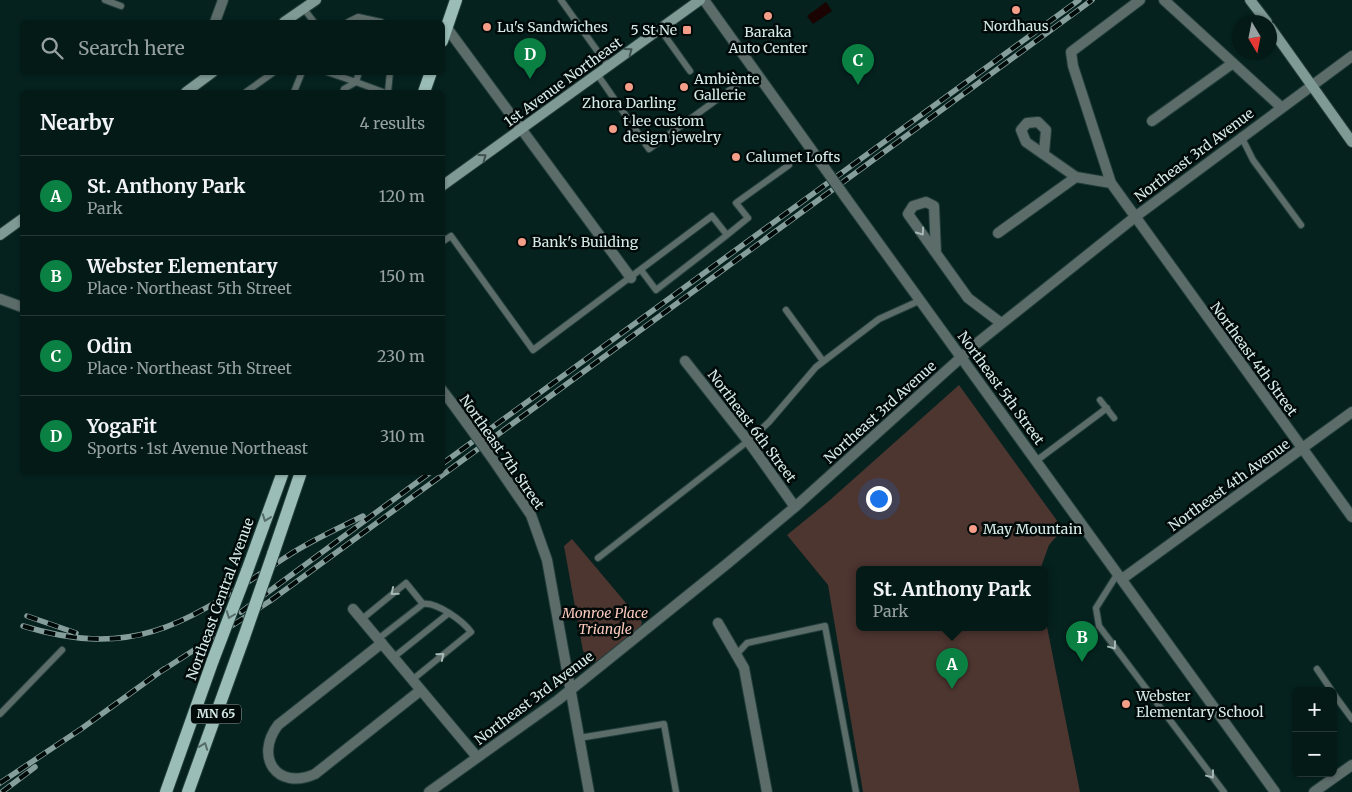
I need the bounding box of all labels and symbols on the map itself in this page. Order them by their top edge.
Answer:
marker: Nordhaus [1010,4,1022,16]
marker: Baraka Auto Center [762,10,774,22]
north arrow [1232,15,1277,60]
place label: Nordhaus [983,17,1049,35]
place label: Lu's Sandwiches [497,18,608,36]
marker: Lu's Sandwiches [481,21,493,33]
place label: 5 St Ne [630,21,677,39]
place label: Baraka Auto Center [728,23,807,57]
marker: 5 St Ne [681,24,693,36]
street label: 1st Avenue Northeast [501,33,626,131]
pin: D [514,38,546,79]
pin: C [842,44,874,85]
one-way arrow [623,48,633,57]
place label: Ambiènte Gallerie [693,70,759,104]
marker: Zhora Darling [623,81,635,93]
marker: Ambiènte Gallerie [678,81,690,93]
place label: Zhora Darling [582,94,676,112]
street label: Northeast 3rd Avenue [1131,104,1257,206]
place label: t lee custom design jewelry [623,112,722,146]
marker: t lee custom design jewelry [607,123,619,135]
place label: Calumet Lofts [746,148,841,166]
marker: Calumet Lofts [730,151,742,163]
one-way arrow [477,154,486,162]
one-way arrow [915,226,924,236]
place label: Bank's Building [532,233,639,251]
marker: Bank's Building [516,236,528,248]
street label: Northeast 4th Street [1207,298,1302,420]
street label: Northeast 5th Street [954,328,1049,449]
street label: Northeast 3rd Avenue [820,357,940,467]
street label: Northeast 6th Street [704,366,801,486]
street label: Northeast 7th Street [456,391,549,513]
street label: Northeast 4th Avenue [1165,435,1293,535]
your location [866,486,892,512]
one-way arrow [262,514,272,522]
street label: Northeast Central Avenue [182,515,258,683]
place label: May Mountain [983,520,1082,538]
marker: May Mountain [967,523,979,535]
one-way arrow [391,587,400,596]
park label: Monroe Place Triangle [561,604,648,638]
one-way arrow [226,611,236,619]
pin: B [1066,621,1098,662]
one-way arrow [1108,640,1116,649]
street label: Northeast 3rd Avenue [471,647,597,749]
pin: A [936,648,968,689]
one-way arrow [436,653,445,662]
place label: Webster Elementary School [1135,687,1264,721]
marker: Webster Elementary School [1120,698,1132,710]
road number: MN 65 [191,704,241,724]
one-way arrow [198,742,208,751]
one-way arrow [1206,769,1214,778]

